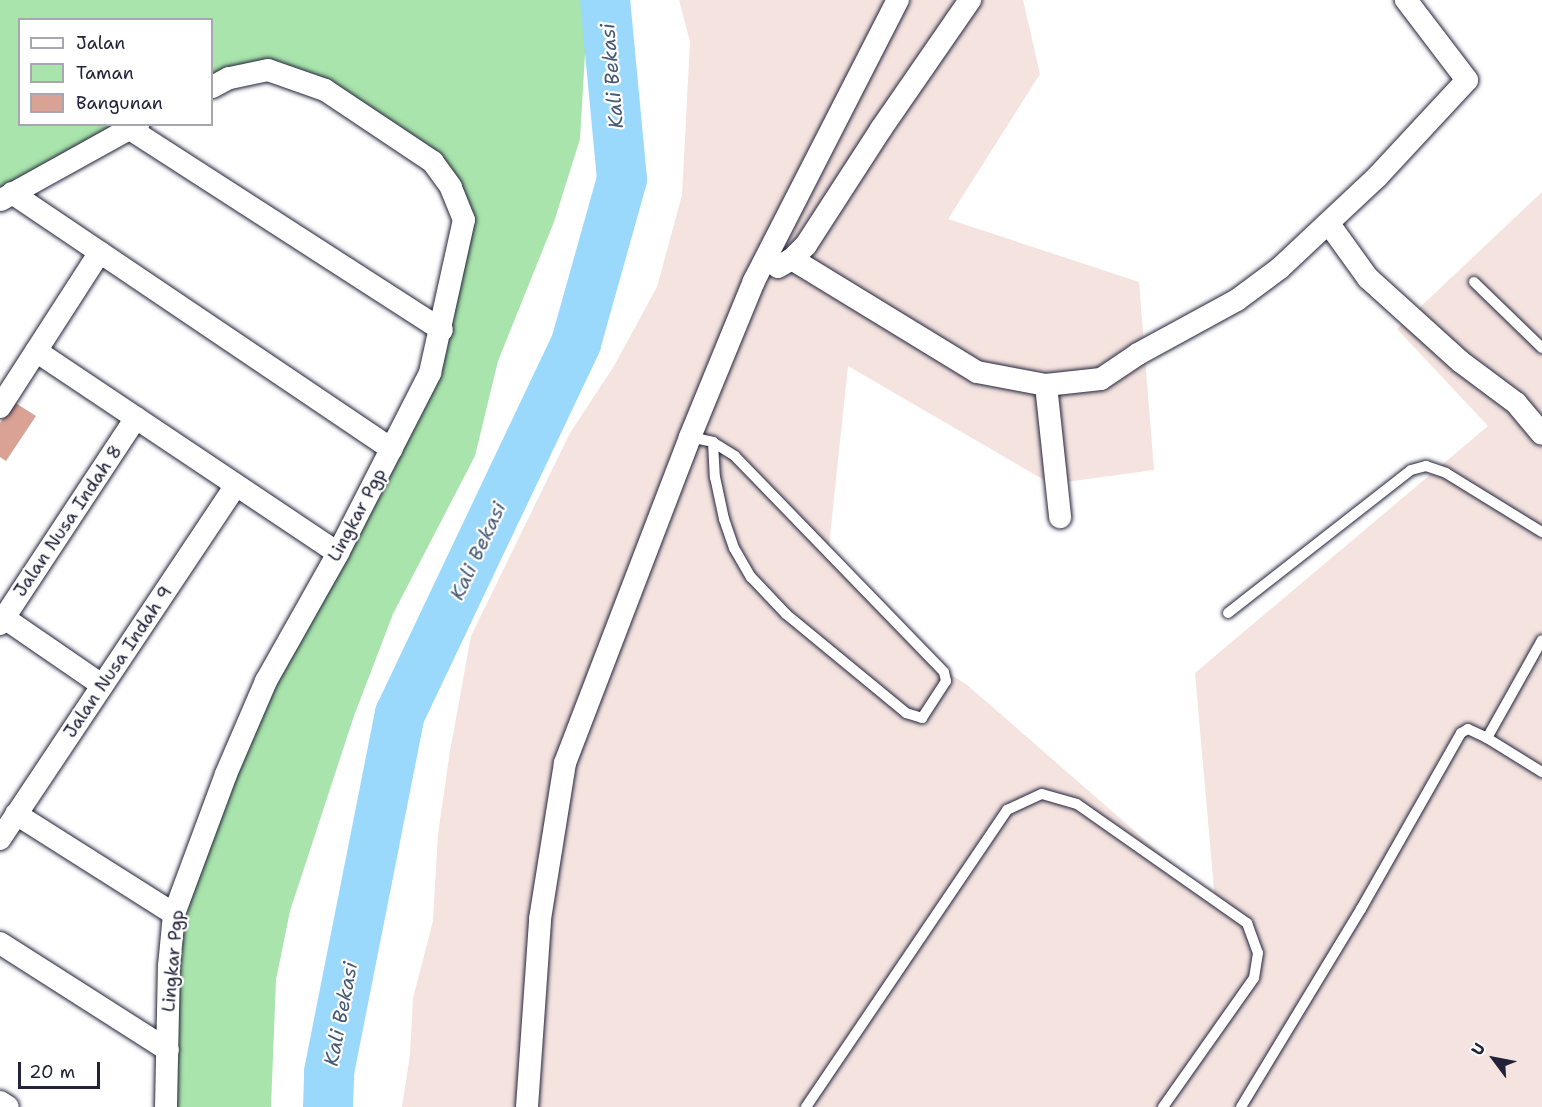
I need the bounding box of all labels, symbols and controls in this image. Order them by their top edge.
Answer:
legend [18,18,213,126]
water label: Kali Bekasi [595,22,629,130]
text: Jalan [76,31,125,55]
text: Taman [76,61,134,85]
text: Bangunan [76,91,163,115]
street label: Jalan Nusa Indah 8 [9,441,127,601]
street label: Lingkar Pgp [323,465,391,565]
water label: Kali Bekasi [445,498,511,604]
street label: Jalan Nusa Indah 9 [59,582,177,742]
street label: Lingkar Pgp [158,909,188,1013]
water label: Kali Bekasi [319,960,363,1068]
north arrow [1464,1029,1524,1089]
text: U [1467,1039,1490,1059]
scale bar [21,1050,104,1088]
text: 20 m [29,1060,75,1084]

